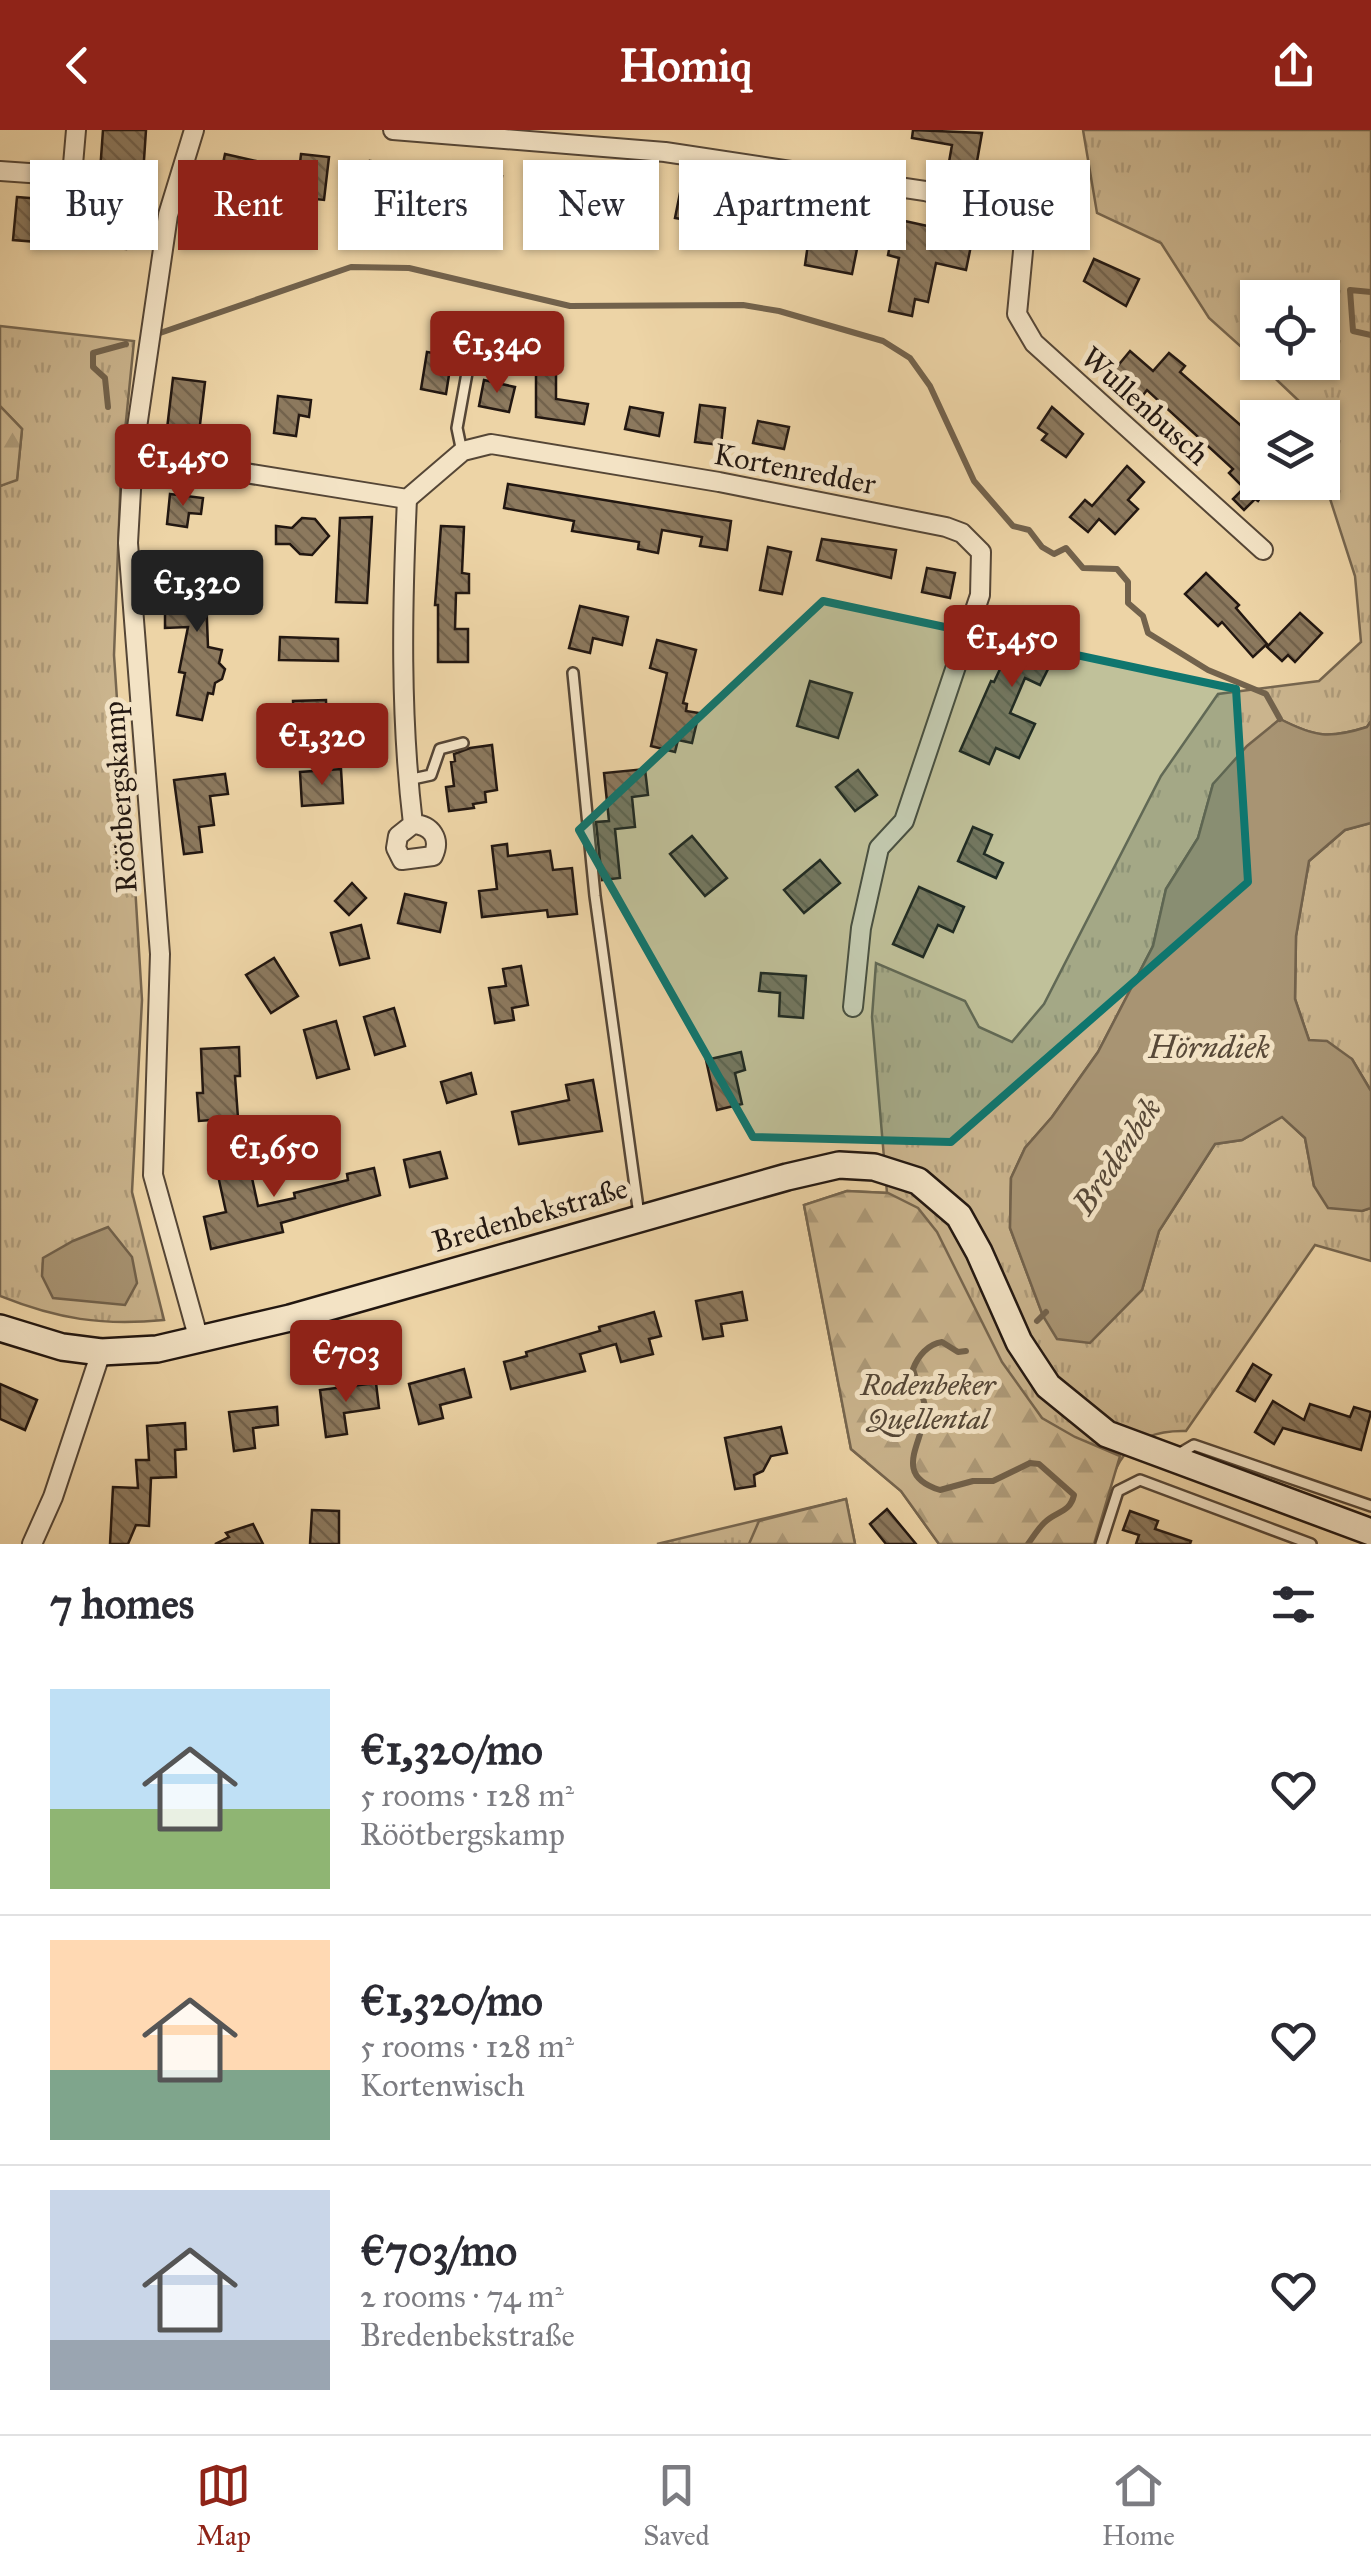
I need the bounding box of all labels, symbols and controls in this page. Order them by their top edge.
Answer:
icon: back [50,38,105,93]
text: Homiq [619,38,752,93]
icon: share [1266,38,1321,93]
chip: Buy [30,160,158,250]
chip: Rent [178,160,318,250]
chip: Filters [338,160,503,250]
chip: New [523,160,659,250]
chip: Apartment [679,160,906,250]
chip: House [926,160,1090,250]
map controls [1240,280,1340,500]
button: locate [1240,280,1340,380]
pin: €1,340 [416,311,578,396]
text: €1,340 [452,324,542,363]
street label: Wullenbusch [1074,339,1217,473]
button: layers [1240,400,1340,500]
pin: €1,450 [102,424,264,509]
street label: Kortenredder [711,436,880,502]
text: €1,450 [137,437,229,476]
pin: €1,320 [116,550,278,635]
text: €1,320 [153,563,241,602]
pin: €1,450 [931,605,1093,690]
text: €1,450 [966,618,1058,657]
street label: Röötbergskamp [95,700,145,894]
pin: €1,320 [241,703,403,788]
text: €1,320 [278,716,366,755]
water label: Hörndiek [1147,1028,1270,1067]
water label: Bredenbek [1063,1090,1170,1223]
pin: €1,650 [193,1115,355,1200]
text: €1,650 [229,1128,319,1167]
street label: Bredenbekstraße [428,1170,632,1260]
pin: €703 [287,1320,405,1405]
text: €703 [312,1333,380,1372]
park label: Rodenbeker Quellental [859,1367,997,1437]
icon: filters [1266,1577,1321,1632]
text: 7 homes [50,1578,194,1630]
text: €1,320/mo [360,1724,543,1776]
icon: home [130,1729,250,1849]
icon: heart [1266,1762,1321,1817]
text: 5 rooms · 128 m² [360,1776,574,1815]
text: Röötbergskamp [360,1815,565,1854]
text: €1,320/mo [360,1975,543,2027]
icon: home [130,1980,250,2100]
icon: heart [1266,2013,1321,2068]
text: 5 rooms · 128 m² [360,2027,574,2066]
text: Kortenwisch [360,2066,525,2105]
text: €703/mo [360,2225,517,2277]
icon: home [130,2230,250,2350]
icon: heart [1266,2263,1321,2318]
text: 2 rooms · 74 m² [360,2277,564,2316]
text: Bredenbekstraße [360,2316,575,2355]
tab: Map [196,2458,251,2553]
tab: Saved [643,2458,710,2553]
tab: Home [1102,2458,1175,2553]

